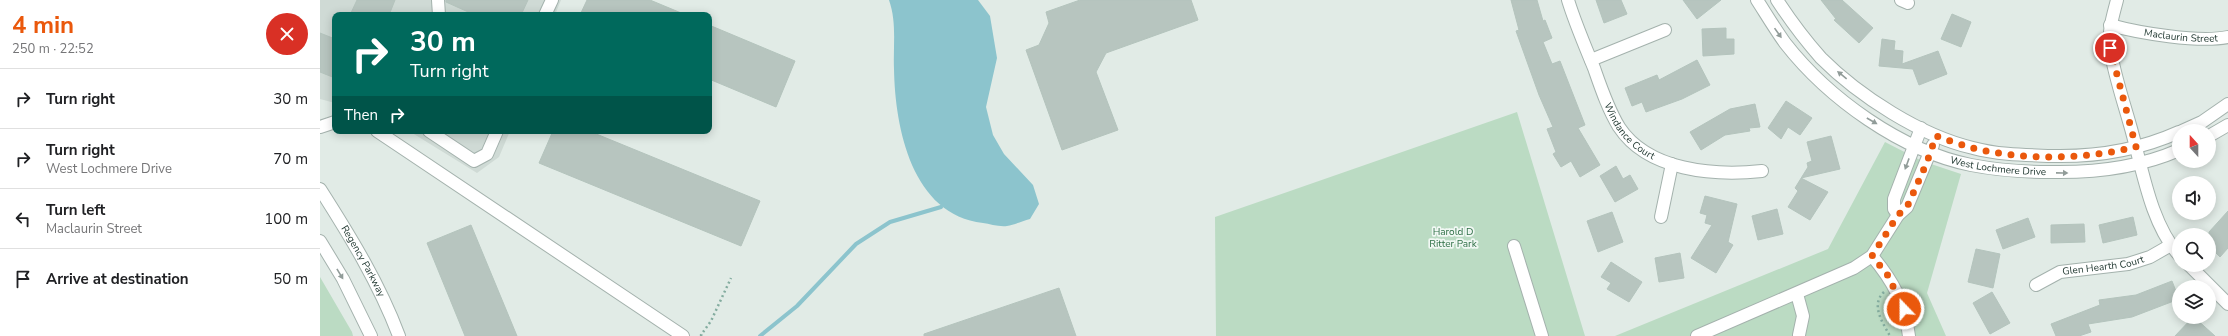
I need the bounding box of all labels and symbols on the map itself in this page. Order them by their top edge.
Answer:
street label: Maclaurin Street [2143,26,2219,46]
one-way arrow [1774,28,1782,38]
pin [2093,31,2127,65]
one-way arrow [1836,71,1847,80]
street label: Windance Court [1601,100,1658,163]
one-way arrow [1866,118,1878,125]
north arrow [2172,124,2216,168]
street label: West Lochmere Drive [1948,153,2046,179]
one-way arrow [1904,159,1910,171]
one-way arrow [2056,170,2069,176]
street label: Regency Parkway [337,223,389,300]
park label: Harold D Ritter Park [1429,225,1478,251]
street label: Glen Hearth Court [2062,252,2146,279]
one-way arrow [336,269,344,279]
position arrow [1883,288,1925,330]

